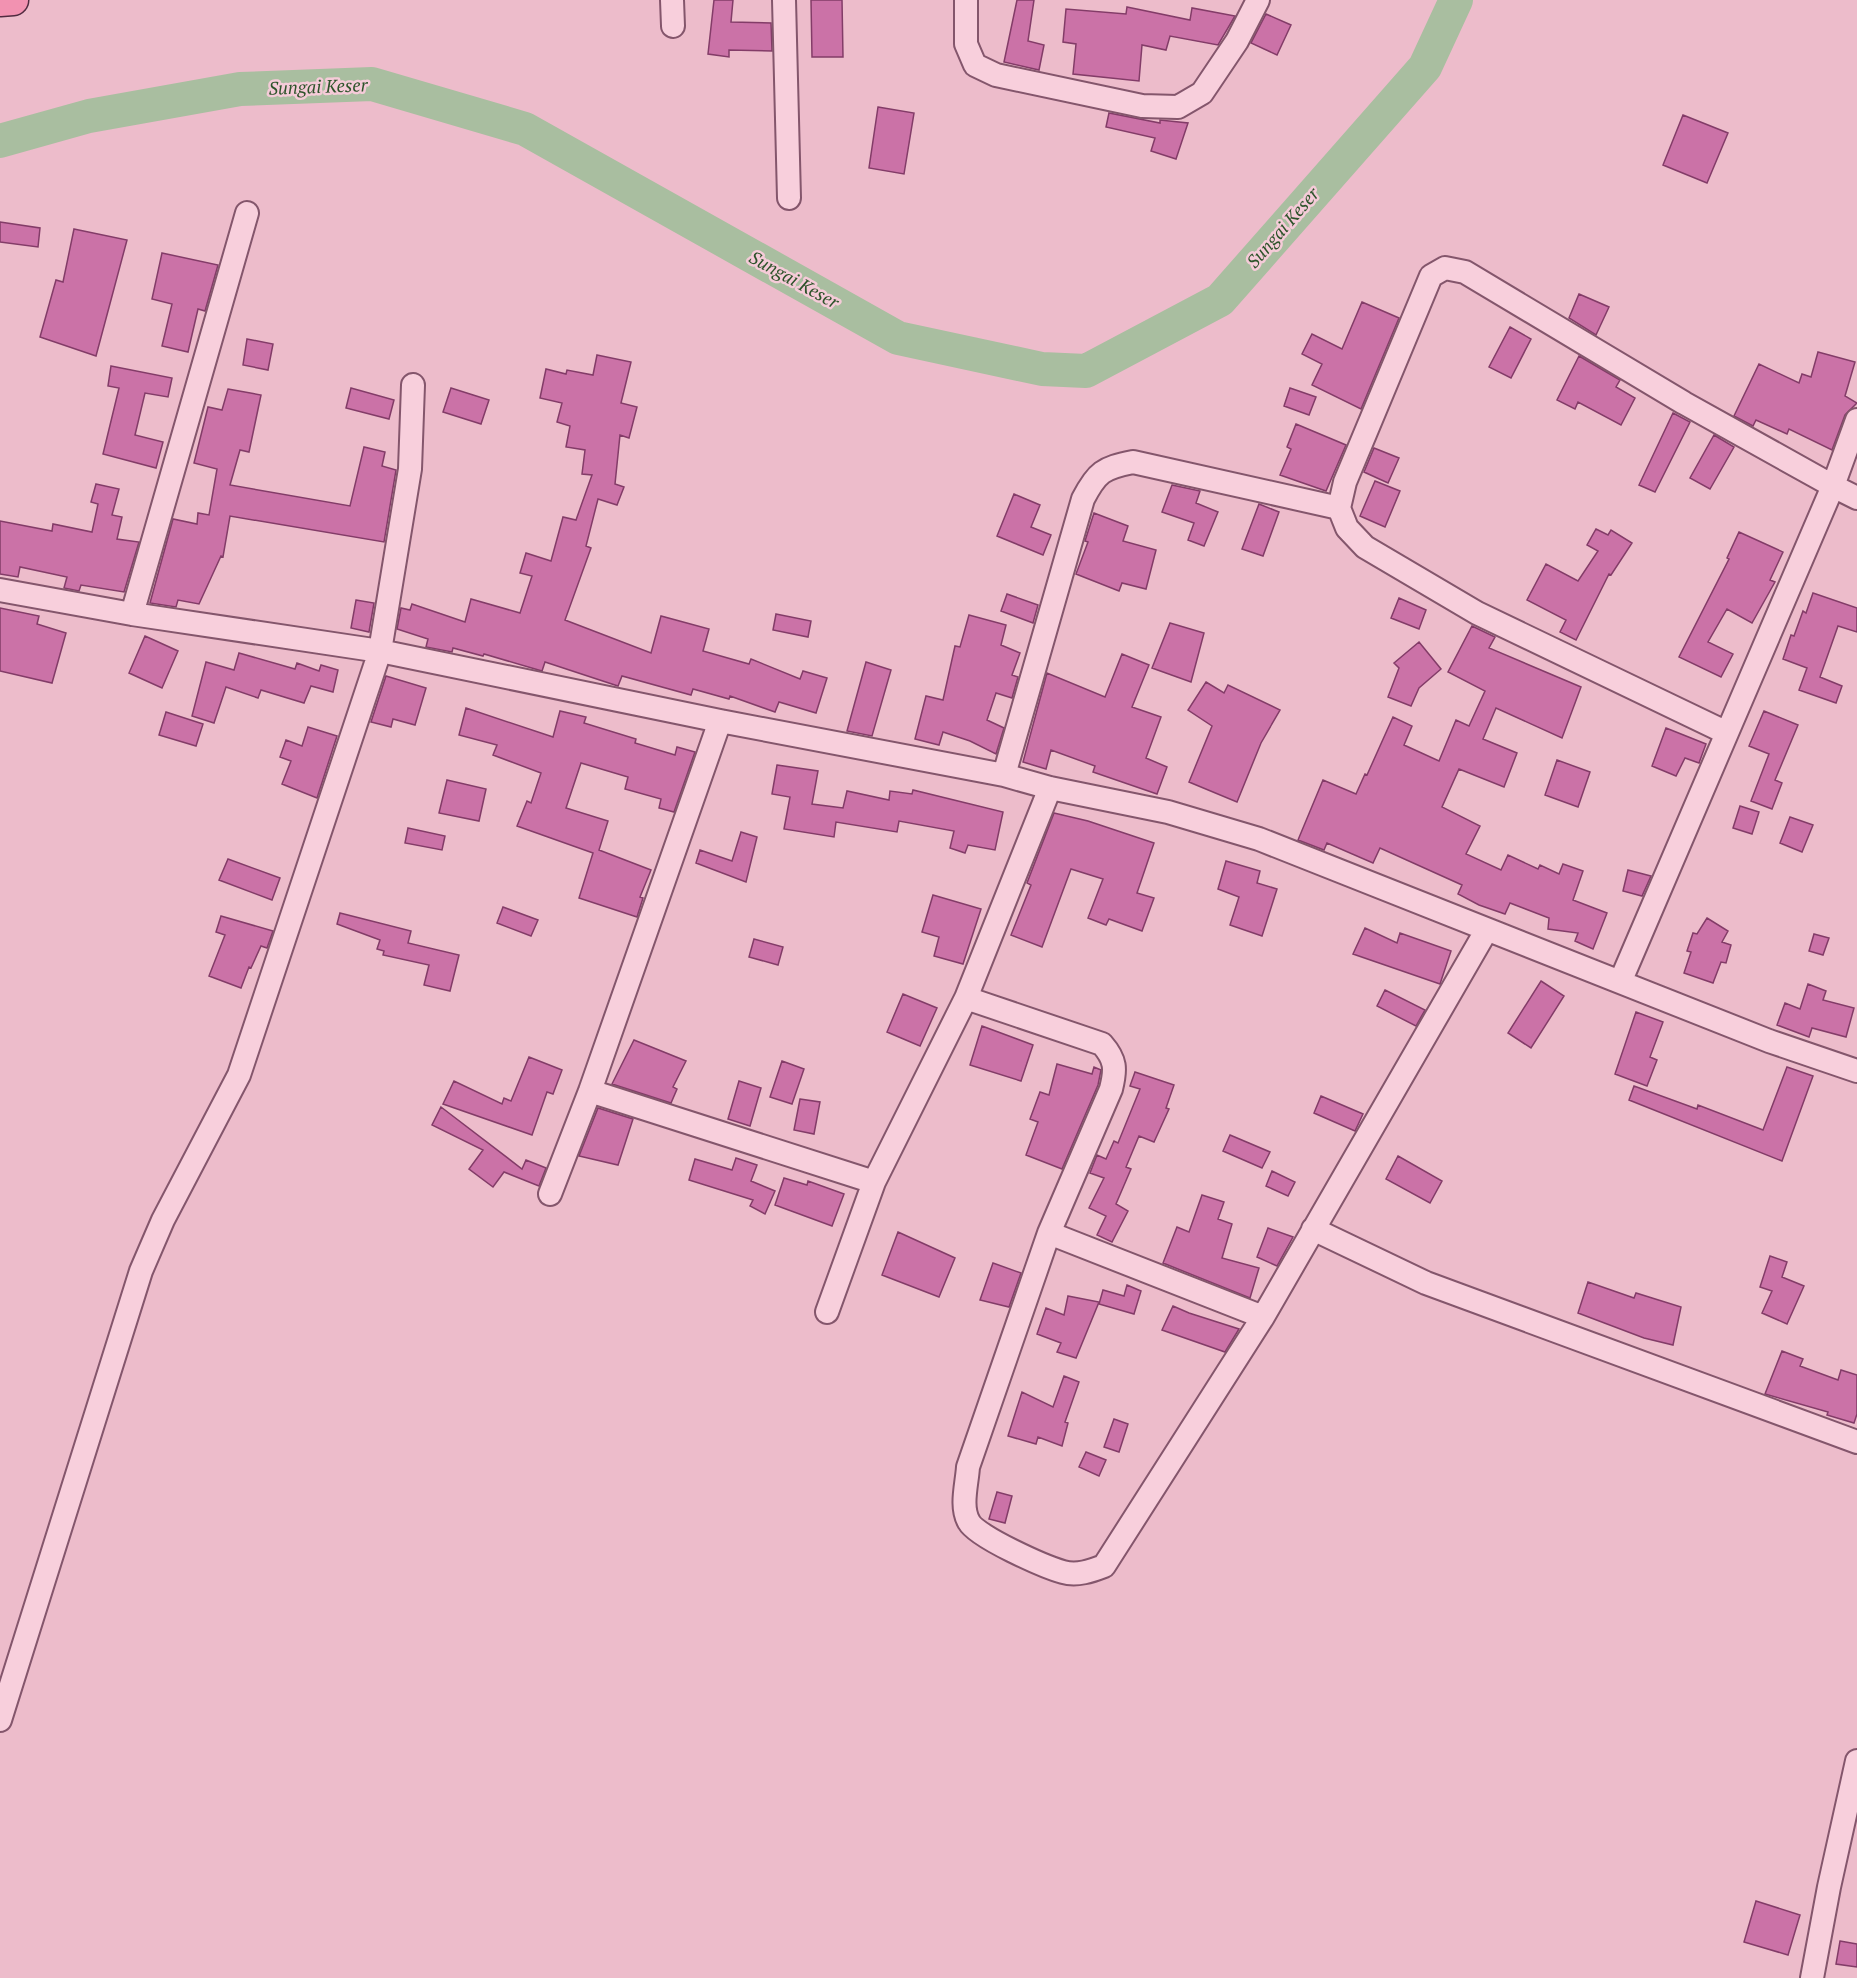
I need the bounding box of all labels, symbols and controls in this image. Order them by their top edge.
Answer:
water label: Sungai Keser [268,72,369,100]
water label: Sungai Keser [1241,181,1324,273]
water label: Sungai Keser [745,245,844,314]

